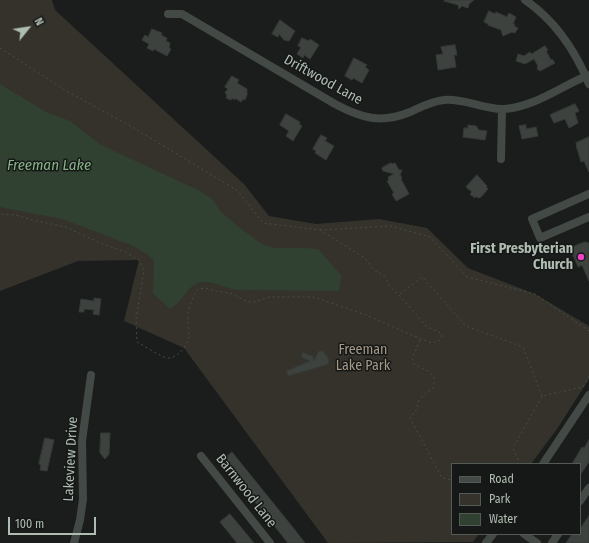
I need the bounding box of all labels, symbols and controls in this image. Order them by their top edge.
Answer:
north arrow [8,8,48,48]
text: N [32,16,46,28]
street label: Driftwood Lane [281,51,365,109]
water label: Freeman Lake [7,157,91,175]
place label: First Presbyterian Church [470,241,573,274]
marker: First Presbyterian Church [576,252,586,262]
park label: Freeman Lake Park [336,342,390,374]
street label: Lakeview Drive [60,416,82,502]
street label: Barnwood Lane [212,451,280,531]
legend [451,463,581,535]
text: Road [489,472,514,486]
text: Park [489,492,510,506]
scale bar [10,509,98,535]
text: Water [489,512,517,526]
text: 100 m [15,517,44,531]

